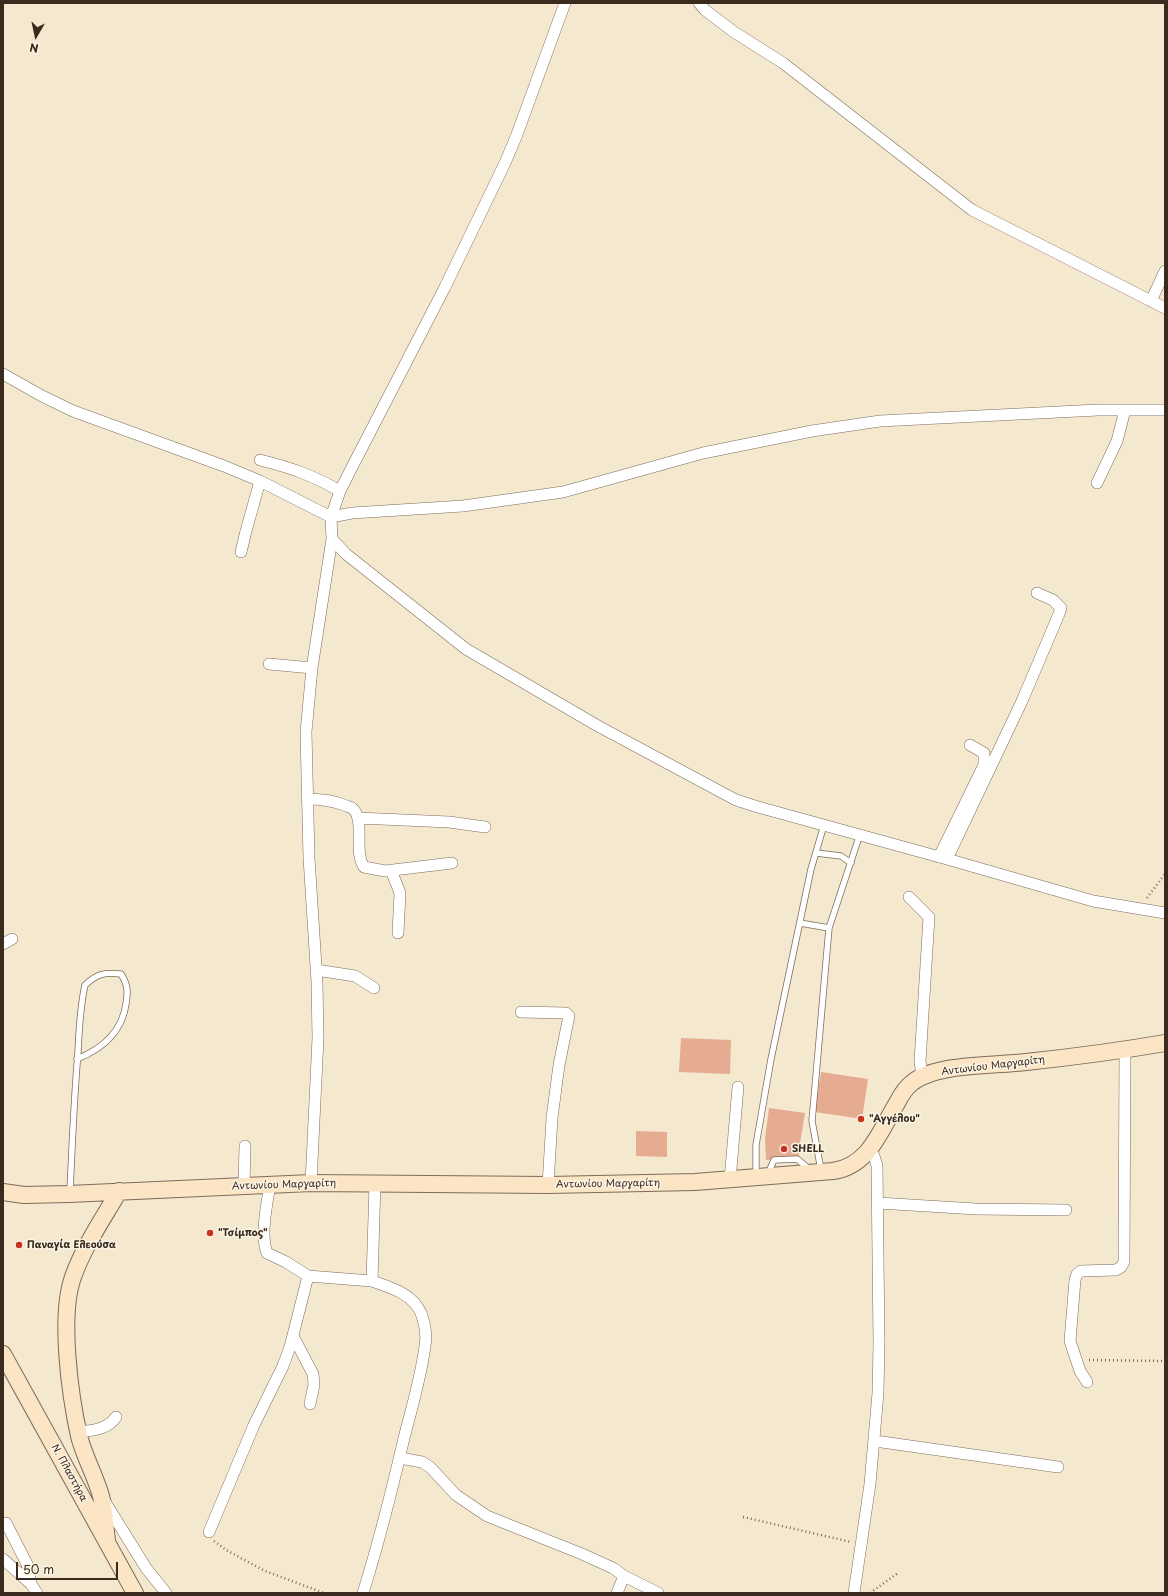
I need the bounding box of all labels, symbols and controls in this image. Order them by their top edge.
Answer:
north arrow [16,16,56,56]
text: N [28,39,40,57]
street label: Αντωνίου Μαργαρίτη [941,1054,1045,1078]
place label: "Αγγέλου" [869,1113,920,1125]
marker: "Αγγέλου" [856,1114,866,1124]
place label: SHELL [792,1143,824,1155]
marker: SHELL [779,1144,789,1154]
street label: Αντωνίου Μαργαρίτη [232,1177,336,1193]
street label: Αντωνίου Μαργαρίτη [556,1177,660,1191]
place label: "Τσίμπος" [218,1227,268,1239]
marker: "Τσίμπος" [205,1228,215,1238]
place label: Παναγία Ελεούσα [27,1239,116,1251]
marker: Παναγία Ελεούσα [14,1240,24,1250]
street label: Ν. Πλαστήρα [48,1442,90,1504]
scale bar [18,1554,120,1580]
text: 50 m [23,1560,54,1578]

